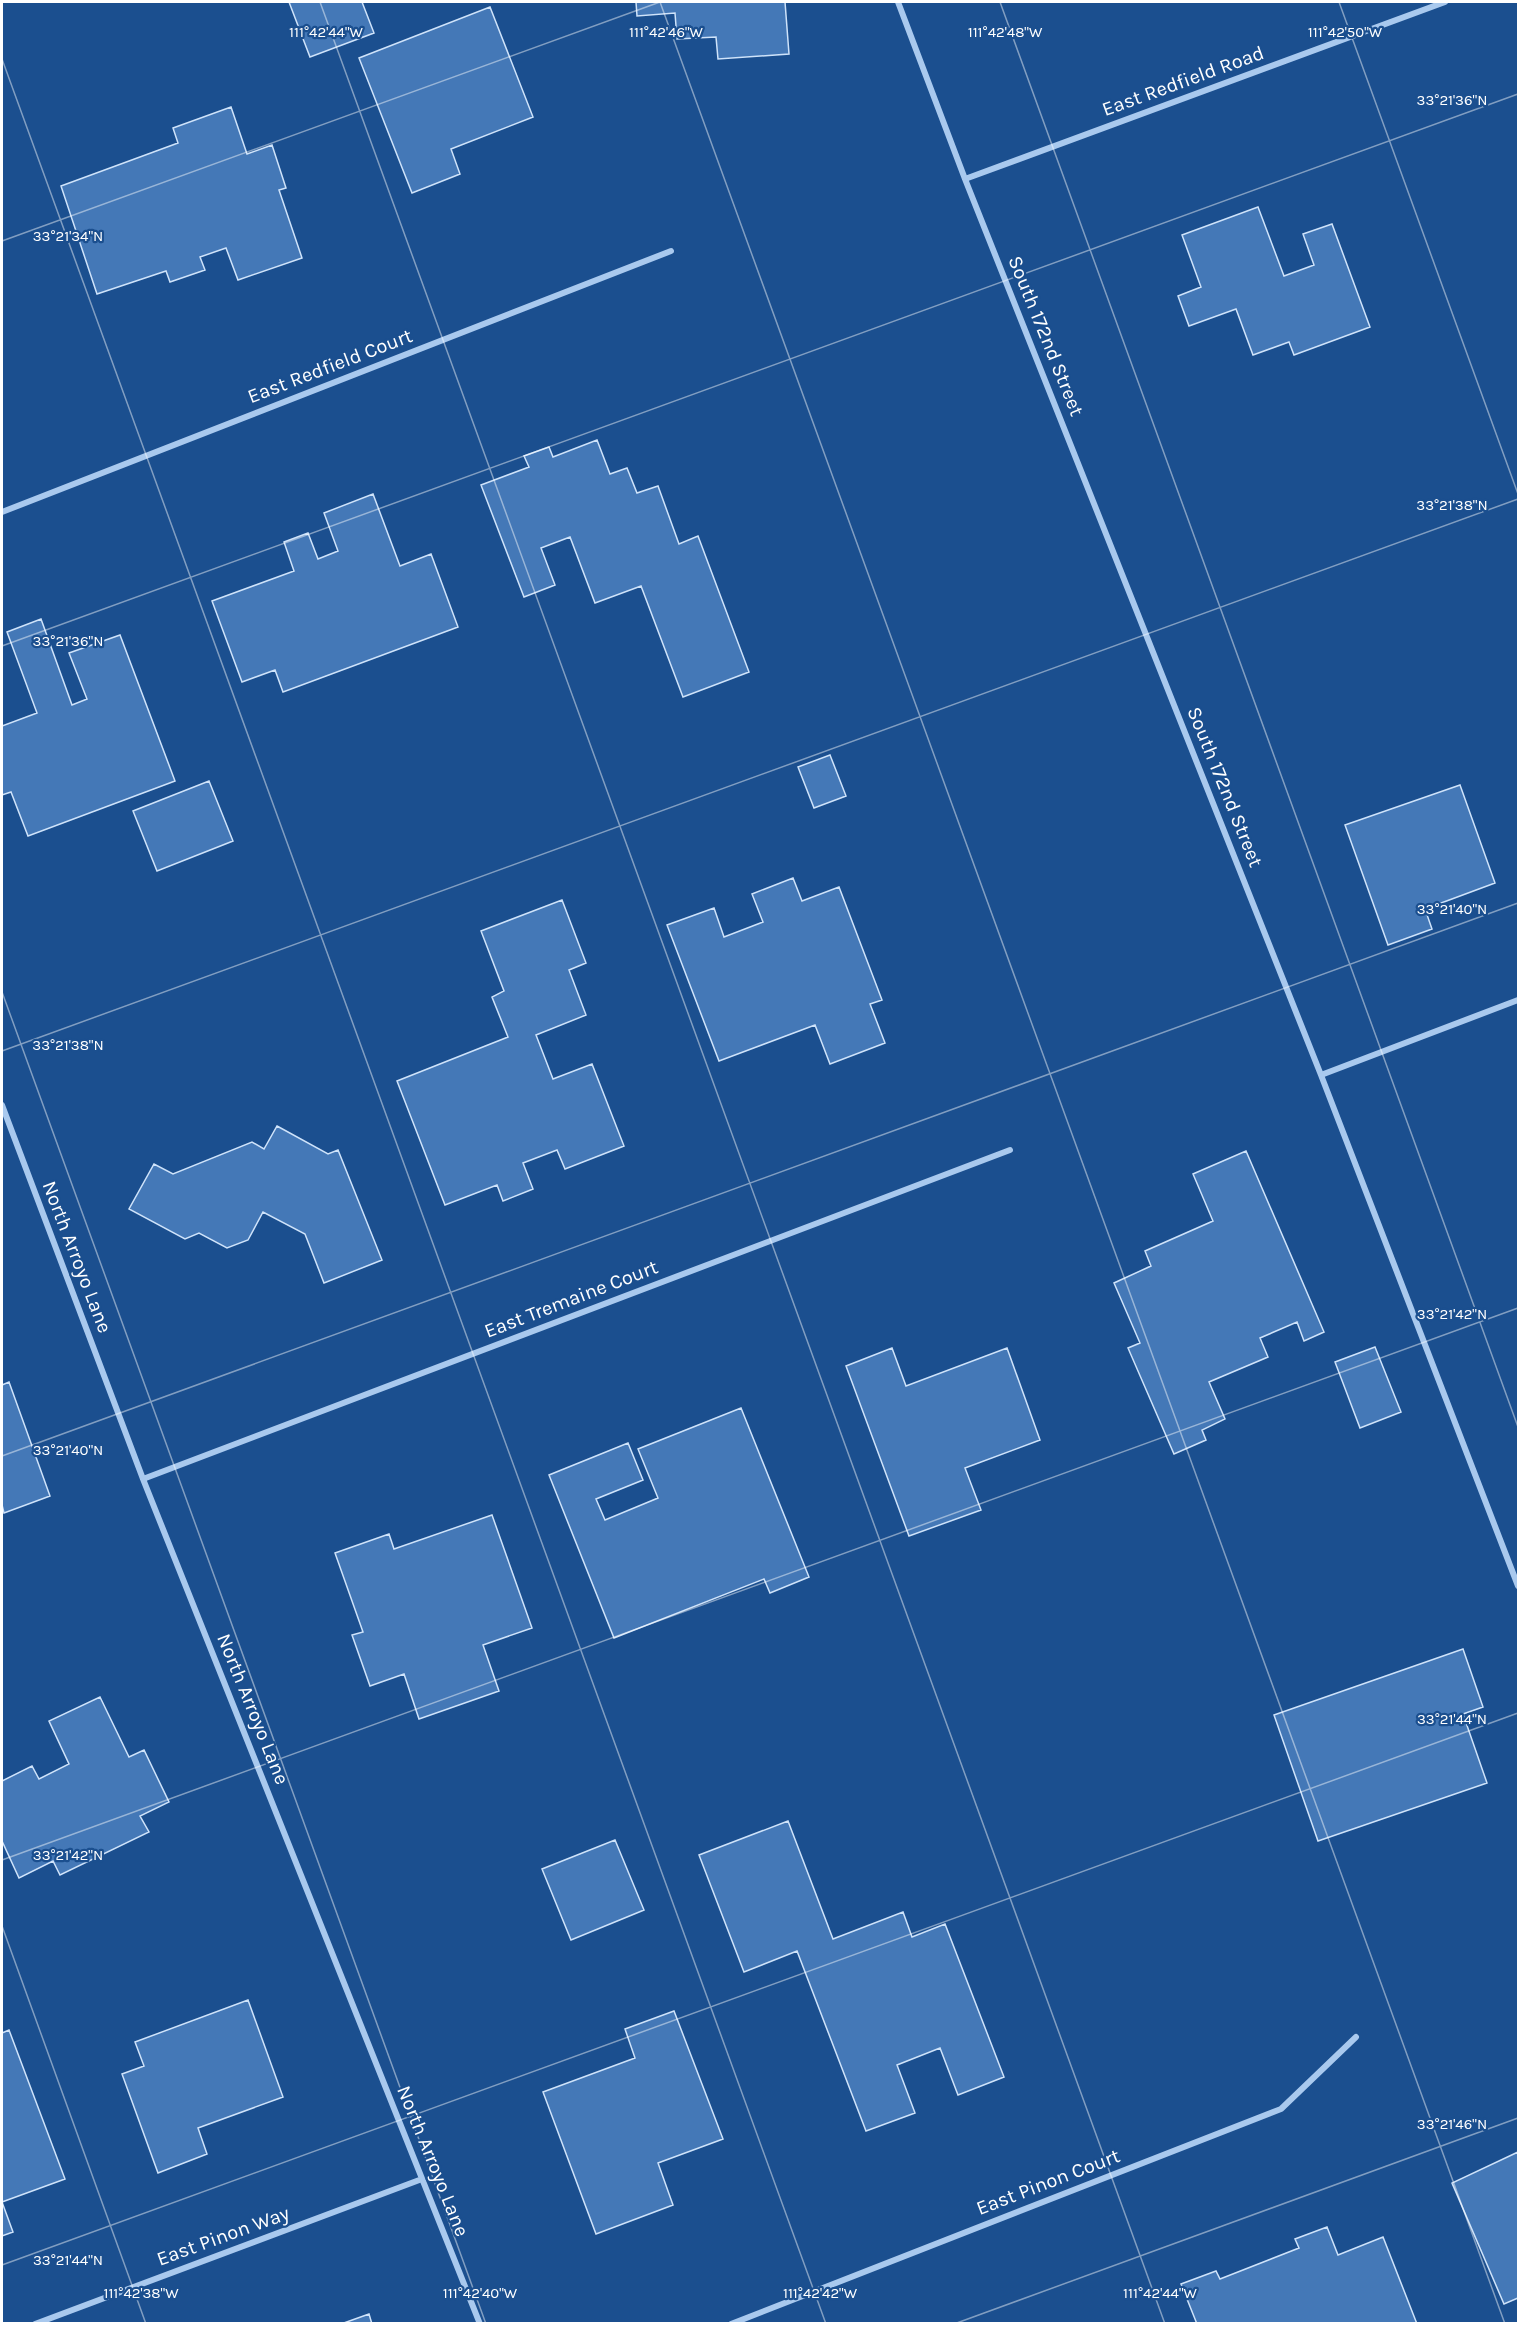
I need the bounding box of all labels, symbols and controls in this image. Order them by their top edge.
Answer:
text: 111°42'44"W [289,23,363,41]
text: 111°42'46"W [629,23,704,41]
text: 111°42'48"W [968,23,1043,41]
text: 111°42'50"W [1308,23,1383,41]
street label: East Redfield Road [1099,41,1267,121]
text: 33°21'36"N [1417,91,1487,109]
text: 33°21'34"N [33,227,103,245]
street label: South 172nd Street [1003,253,1089,420]
street label: East Redfield Court [244,324,416,408]
text: 33°21'38"N [1416,496,1488,514]
text: 33°21'36"N [33,632,103,650]
street label: South 172nd Street [1182,704,1268,871]
text: 33°21'40"N [1417,900,1487,918]
text: 33°21'38"N [32,1036,104,1054]
street label: North Arroyo Lane [37,1178,117,1336]
street label: East Tremaine Court [481,1255,661,1343]
text: 33°21'42"N [1417,1305,1487,1323]
text: 33°21'40"N [33,1441,103,1459]
street label: North Arroyo Lane [212,1630,294,1788]
text: 33°21'44"N [1417,1710,1487,1728]
text: 33°21'42"N [33,1846,103,1864]
street label: North Arroyo Lane [392,2082,474,2240]
text: 33°21'46"N [1417,2115,1487,2133]
street label: East Pinon Court [973,2144,1123,2220]
street label: East Pinon Way [154,2201,292,2271]
text: 33°21'44"N [33,2251,103,2269]
text: 111°42'38"W [103,2284,179,2302]
text: 111°42'40"W [443,2284,518,2302]
text: 111°42'42"W [783,2284,858,2302]
text: 111°42'44"W [1123,2284,1197,2302]

